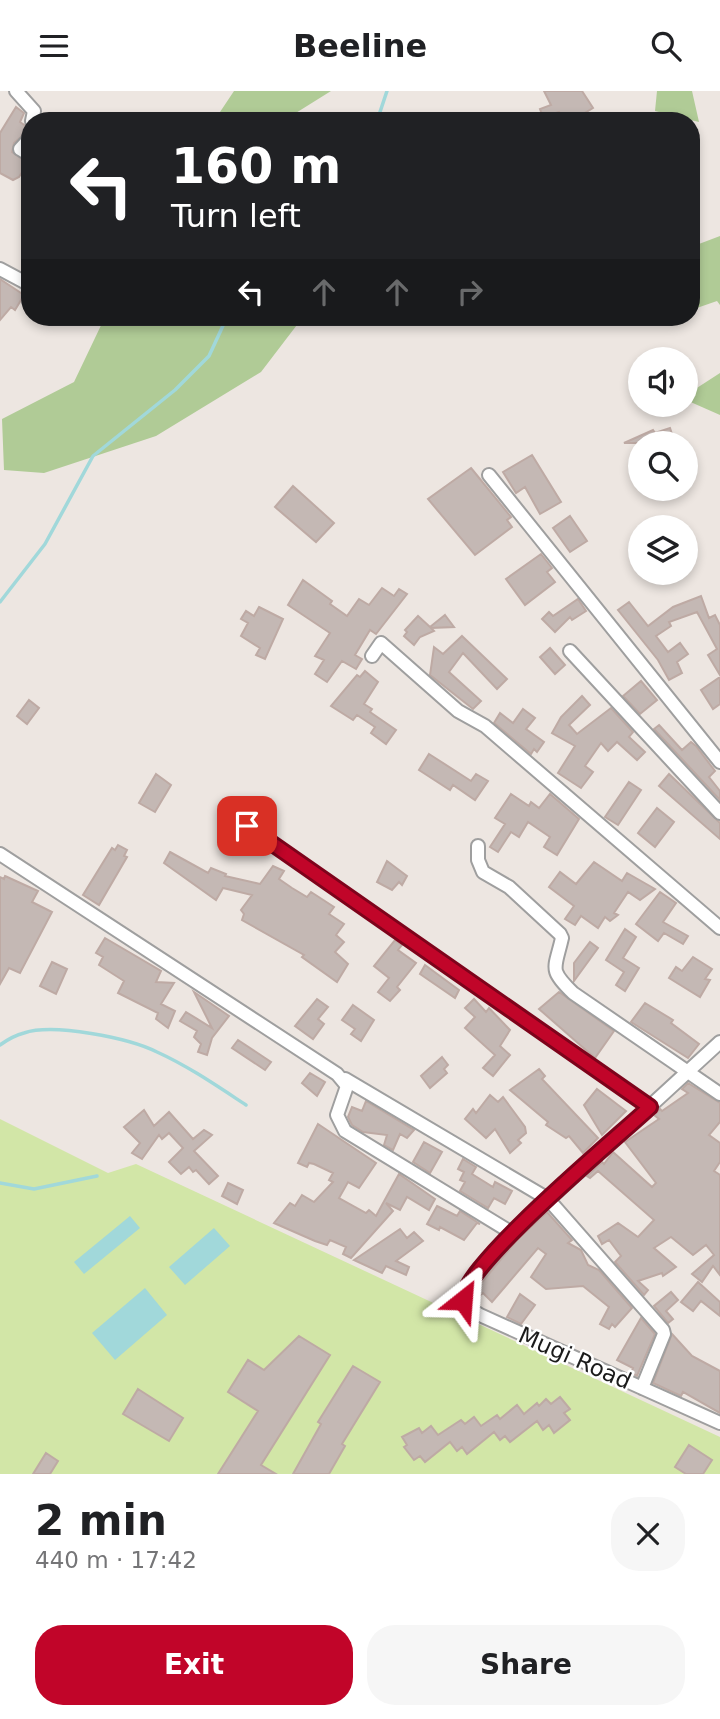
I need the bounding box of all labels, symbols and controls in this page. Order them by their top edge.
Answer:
icon: menu [35,27,73,65]
text: Beeline [293,27,427,65]
icon: search [647,27,685,65]
text: 160 m [171,138,341,195]
icon: left [56,140,147,231]
text: Turn left [171,197,301,235]
icon: left [232,273,270,311]
icon: ahead [305,273,343,311]
icon: ahead [378,273,416,311]
icon: right [451,273,489,311]
map controls [628,347,698,585]
button: sound [628,347,698,417]
button: search [628,431,698,501]
button: layers [628,515,698,585]
pin [217,796,277,856]
icon: arrive [228,807,266,845]
position arrow [426,1263,500,1337]
street label: Mugi Road [515,1322,635,1394]
text: 2 min [35,1496,167,1545]
button: close [611,1497,685,1571]
text: 440 m · 17:42 [35,1547,197,1573]
button: Exit [35,1625,353,1705]
button: Share [367,1625,685,1705]

